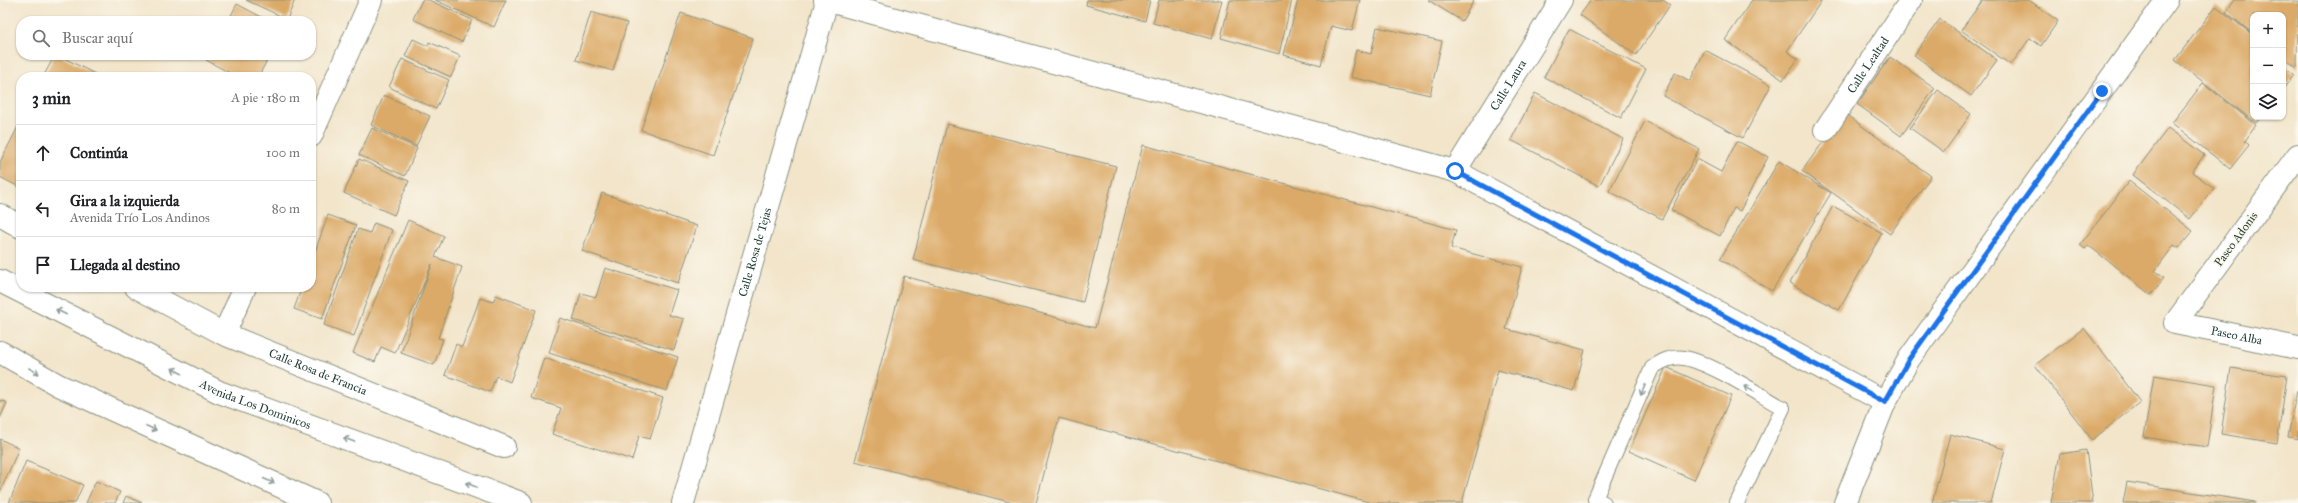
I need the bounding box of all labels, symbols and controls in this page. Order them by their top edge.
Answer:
map controls [2250,12,2286,120]
button: + [2250,12,2286,48]
search box [16,16,316,60]
icon: search [30,27,52,49]
text: Buscar aquí [62,29,133,47]
street label: Calle Lealtad [1844,34,1892,96]
button: − [2250,48,2286,84]
street label: Calle Laura [1487,56,1530,113]
route end [2093,82,2111,100]
button: layers [2250,84,2286,120]
text: 3 min [32,88,71,109]
text: A pie · 180 m [231,90,300,106]
icon: ahead [32,142,54,164]
text: Continúa [70,144,128,162]
text: 100 m [266,145,300,161]
route start [1446,162,1464,180]
text: Gira a la izquierda [70,192,179,210]
icon: left [32,198,54,220]
text: 80 m [272,201,300,217]
street label: Calle Rosa de Tejas [736,206,774,298]
street label: Paseo Adonis [2211,209,2261,269]
text: Avenida Trío Los Andinos [70,210,210,226]
icon: arrive [32,254,54,276]
text: Llegada al destino [70,256,180,274]
one-way arrow [55,307,67,315]
street label: Paseo Alba [2210,323,2264,348]
street label: Calle Rosa de Francia [267,346,370,398]
one-way arrow [171,367,183,374]
one-way arrow [28,368,40,376]
street label: Avenida Los Dominicos [197,376,313,432]
one-way arrow [1639,383,1646,395]
one-way arrow [1743,385,1755,393]
one-way arrow [145,424,157,432]
one-way arrow [343,436,356,443]
one-way arrow [263,478,275,485]
one-way arrow [466,480,478,488]

